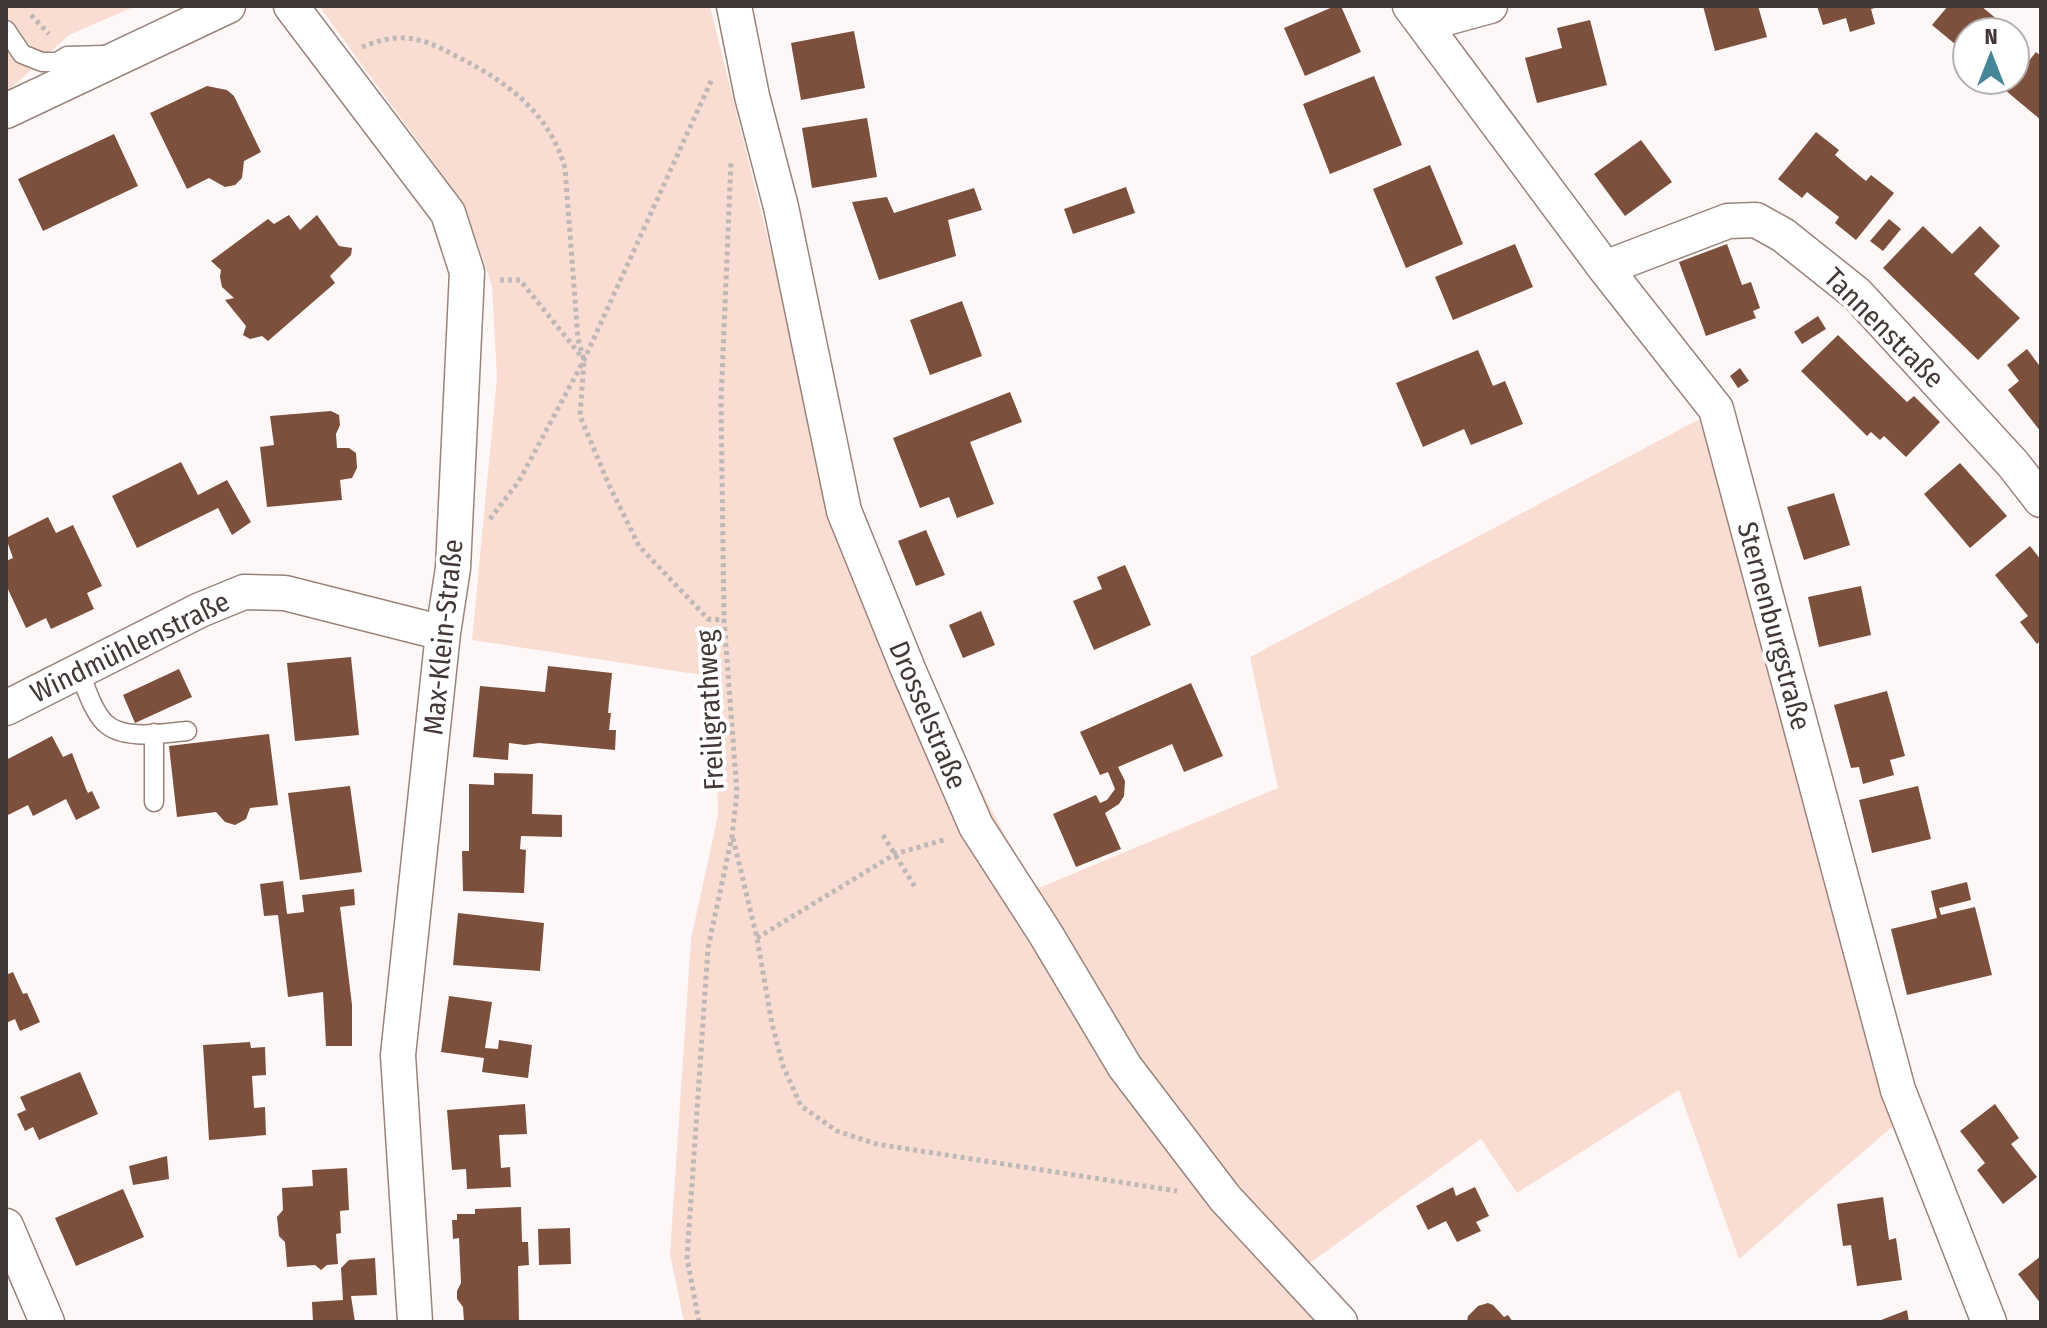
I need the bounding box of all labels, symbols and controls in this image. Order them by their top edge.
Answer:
north arrow [1951,16,2031,96]
text: N [1984,23,1998,50]
street label: Tannenstraße [1817,261,1951,395]
street label: Sternenburgstraße [1730,518,1818,734]
street label: Max-Klein-Straße [416,537,470,737]
street label: Windmühlenstraße [25,585,235,709]
street label: Freiligrathweg [689,628,731,791]
street label: Drosselstraße [882,636,974,794]

